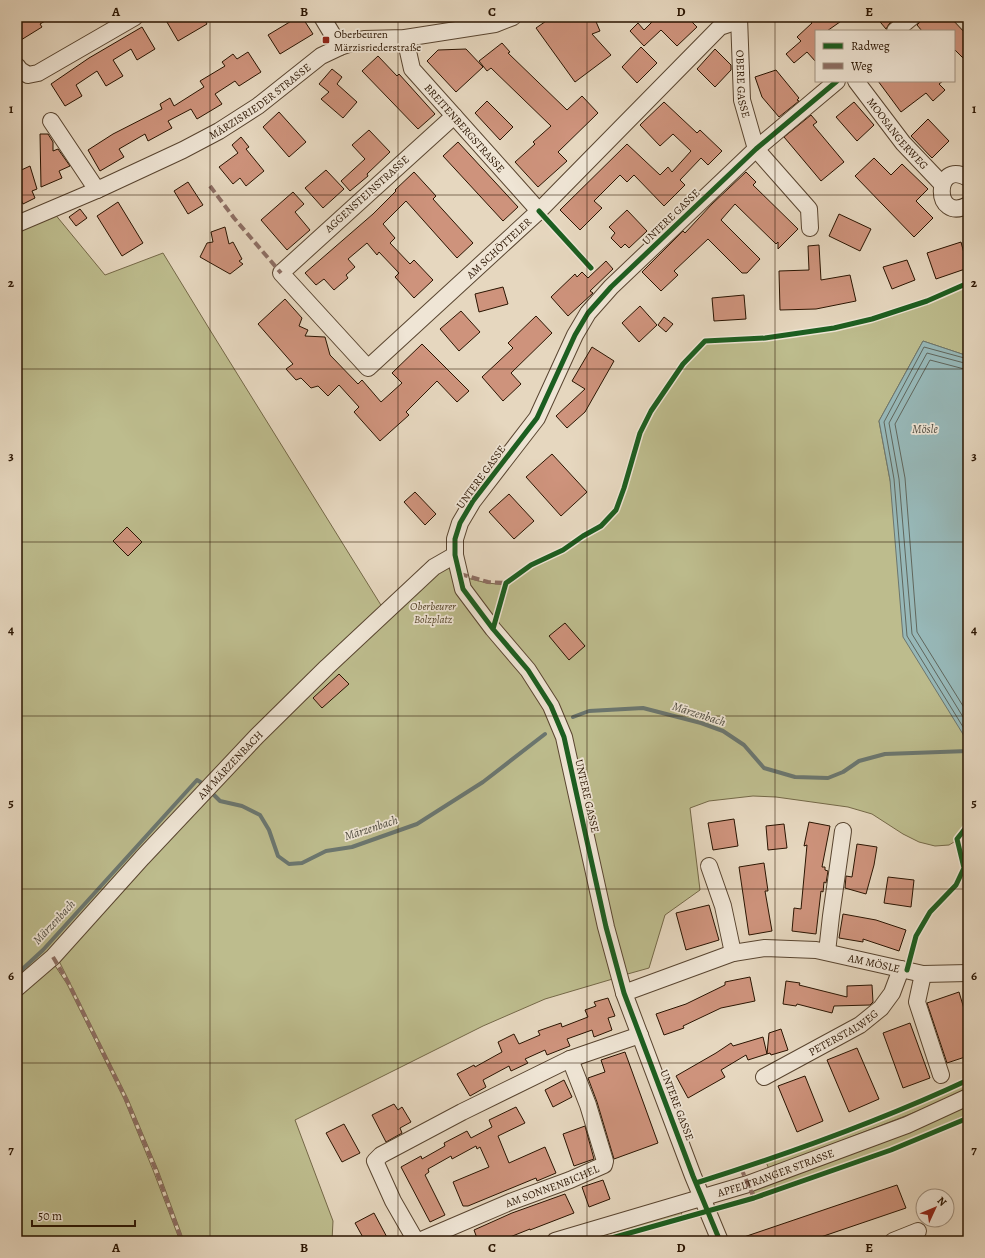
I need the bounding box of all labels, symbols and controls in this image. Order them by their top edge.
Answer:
text: A [111,3,121,20]
text: B [300,3,308,20]
text: C [488,3,496,20]
text: D [676,3,686,20]
text: E [865,3,873,20]
place label: Oberbeuren Märzisriederstraße [334,27,421,55]
legend [815,30,955,82]
marker: Oberbeuren Märzisriederstraße [321,35,331,45]
text: Radweg [851,38,890,54]
street label: OBERE GASSE [733,50,754,119]
text: Weg [850,58,873,74]
street label: MÄRZISRIEDER STRASSE [206,60,314,143]
street label: BREITENBERGSTRASSE [421,80,509,176]
street label: MOOSANGERWEG [864,94,932,173]
text: 1 [9,100,14,117]
text: 1 [972,100,977,117]
street label: AGGENSTEINSTRASSE [321,152,412,237]
street label: UNTERE GASSE [639,186,703,248]
street label: AM SCHÖTTELER [462,214,535,282]
text: 2 [8,274,15,291]
text: 2 [971,274,978,291]
water label: Mösle [912,421,939,437]
street label: UNTERE GASSE [453,442,509,512]
text: 3 [8,447,14,464]
text: 3 [971,447,977,464]
park label: Oberbeurer Bolzplatz [410,599,457,627]
text: 4 [8,621,14,638]
text: 4 [971,621,977,638]
water label: Märzenbach [670,698,728,730]
street label: AM MÄRZENBACH [193,727,266,803]
street label: UNTERE GASSE [571,758,603,834]
text: 5 [8,794,14,811]
text: 5 [971,794,977,811]
water label: Märzenbach [342,812,400,844]
water label: Märzenbach [29,896,79,948]
street label: AM MÖSLE [846,950,901,976]
text: 6 [8,967,14,984]
text: 6 [971,967,977,984]
street label: PETERSTALWEG [806,1006,881,1059]
street label: UNTERE GASSE [657,1067,697,1143]
text: 7 [8,1141,14,1158]
text: 7 [971,1141,977,1158]
street label: APFELTRANGER STRASSE [715,1145,836,1200]
street label: AM SONNENBICHEL [502,1161,602,1211]
north arrow [915,1188,955,1228]
text: N [934,1193,950,1209]
scale bar [32,1202,135,1228]
text: 50 m [38,1208,62,1224]
text: A [111,1239,121,1256]
text: B [300,1239,308,1256]
text: C [488,1239,496,1256]
text: D [676,1239,686,1256]
text: E [865,1239,873,1256]

